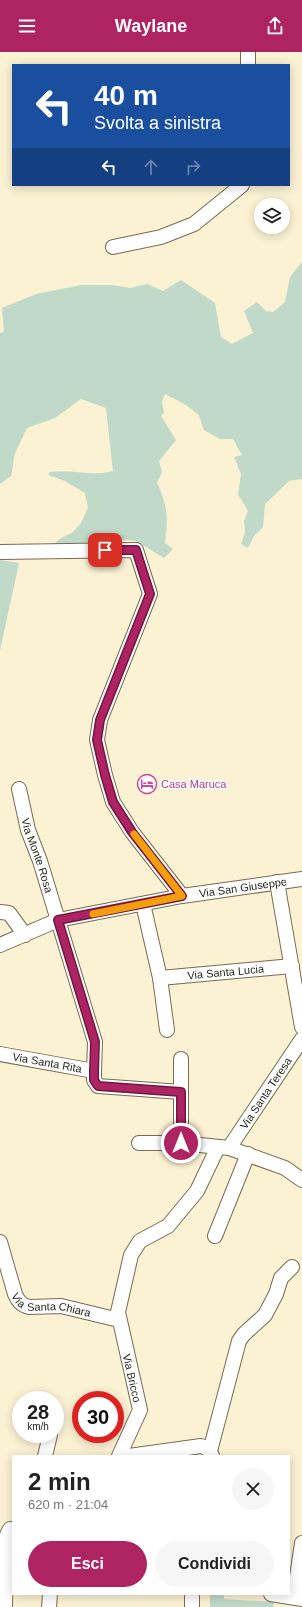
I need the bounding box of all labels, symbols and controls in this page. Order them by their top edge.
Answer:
icon: menu [16,15,38,37]
icon: share [264,15,286,37]
text: Waylane [115,16,187,36]
icon: left [28,80,80,132]
text: 40 m [94,80,158,111]
text: Svolta a sinistra [94,113,221,133]
icon: left [98,156,120,178]
icon: ahead [140,156,162,178]
icon: right [182,156,204,178]
map controls [254,198,290,234]
button: layers [254,198,290,234]
pin [88,533,122,567]
icon: arrive [94,539,116,561]
hotel icon: Casa Maruca [136,773,158,795]
place label: Casa Maruca [161,778,227,790]
street label: Via Monte Rosa [20,817,56,895]
street label: Via San Giuseppe [198,875,288,900]
street label: Via Santa Lucia [187,962,265,981]
street label: Via Santa Rita [12,1050,84,1075]
street label: Via Santa Teresa [238,1054,294,1131]
position arrow [160,1122,202,1164]
street label: Via Santa Chiara [9,1291,93,1319]
street label: Via Bricco [121,1353,143,1403]
speed limit sign: 30 [72,1391,124,1443]
text: 28 [27,1401,49,1423]
text: km/h [27,1421,49,1432]
text: 2 min [28,1468,91,1495]
button: close [232,1468,274,1510]
text: 620 m · 21:04 [28,1497,108,1512]
button: Esci [28,1541,147,1587]
button: Condividi [155,1541,274,1587]

